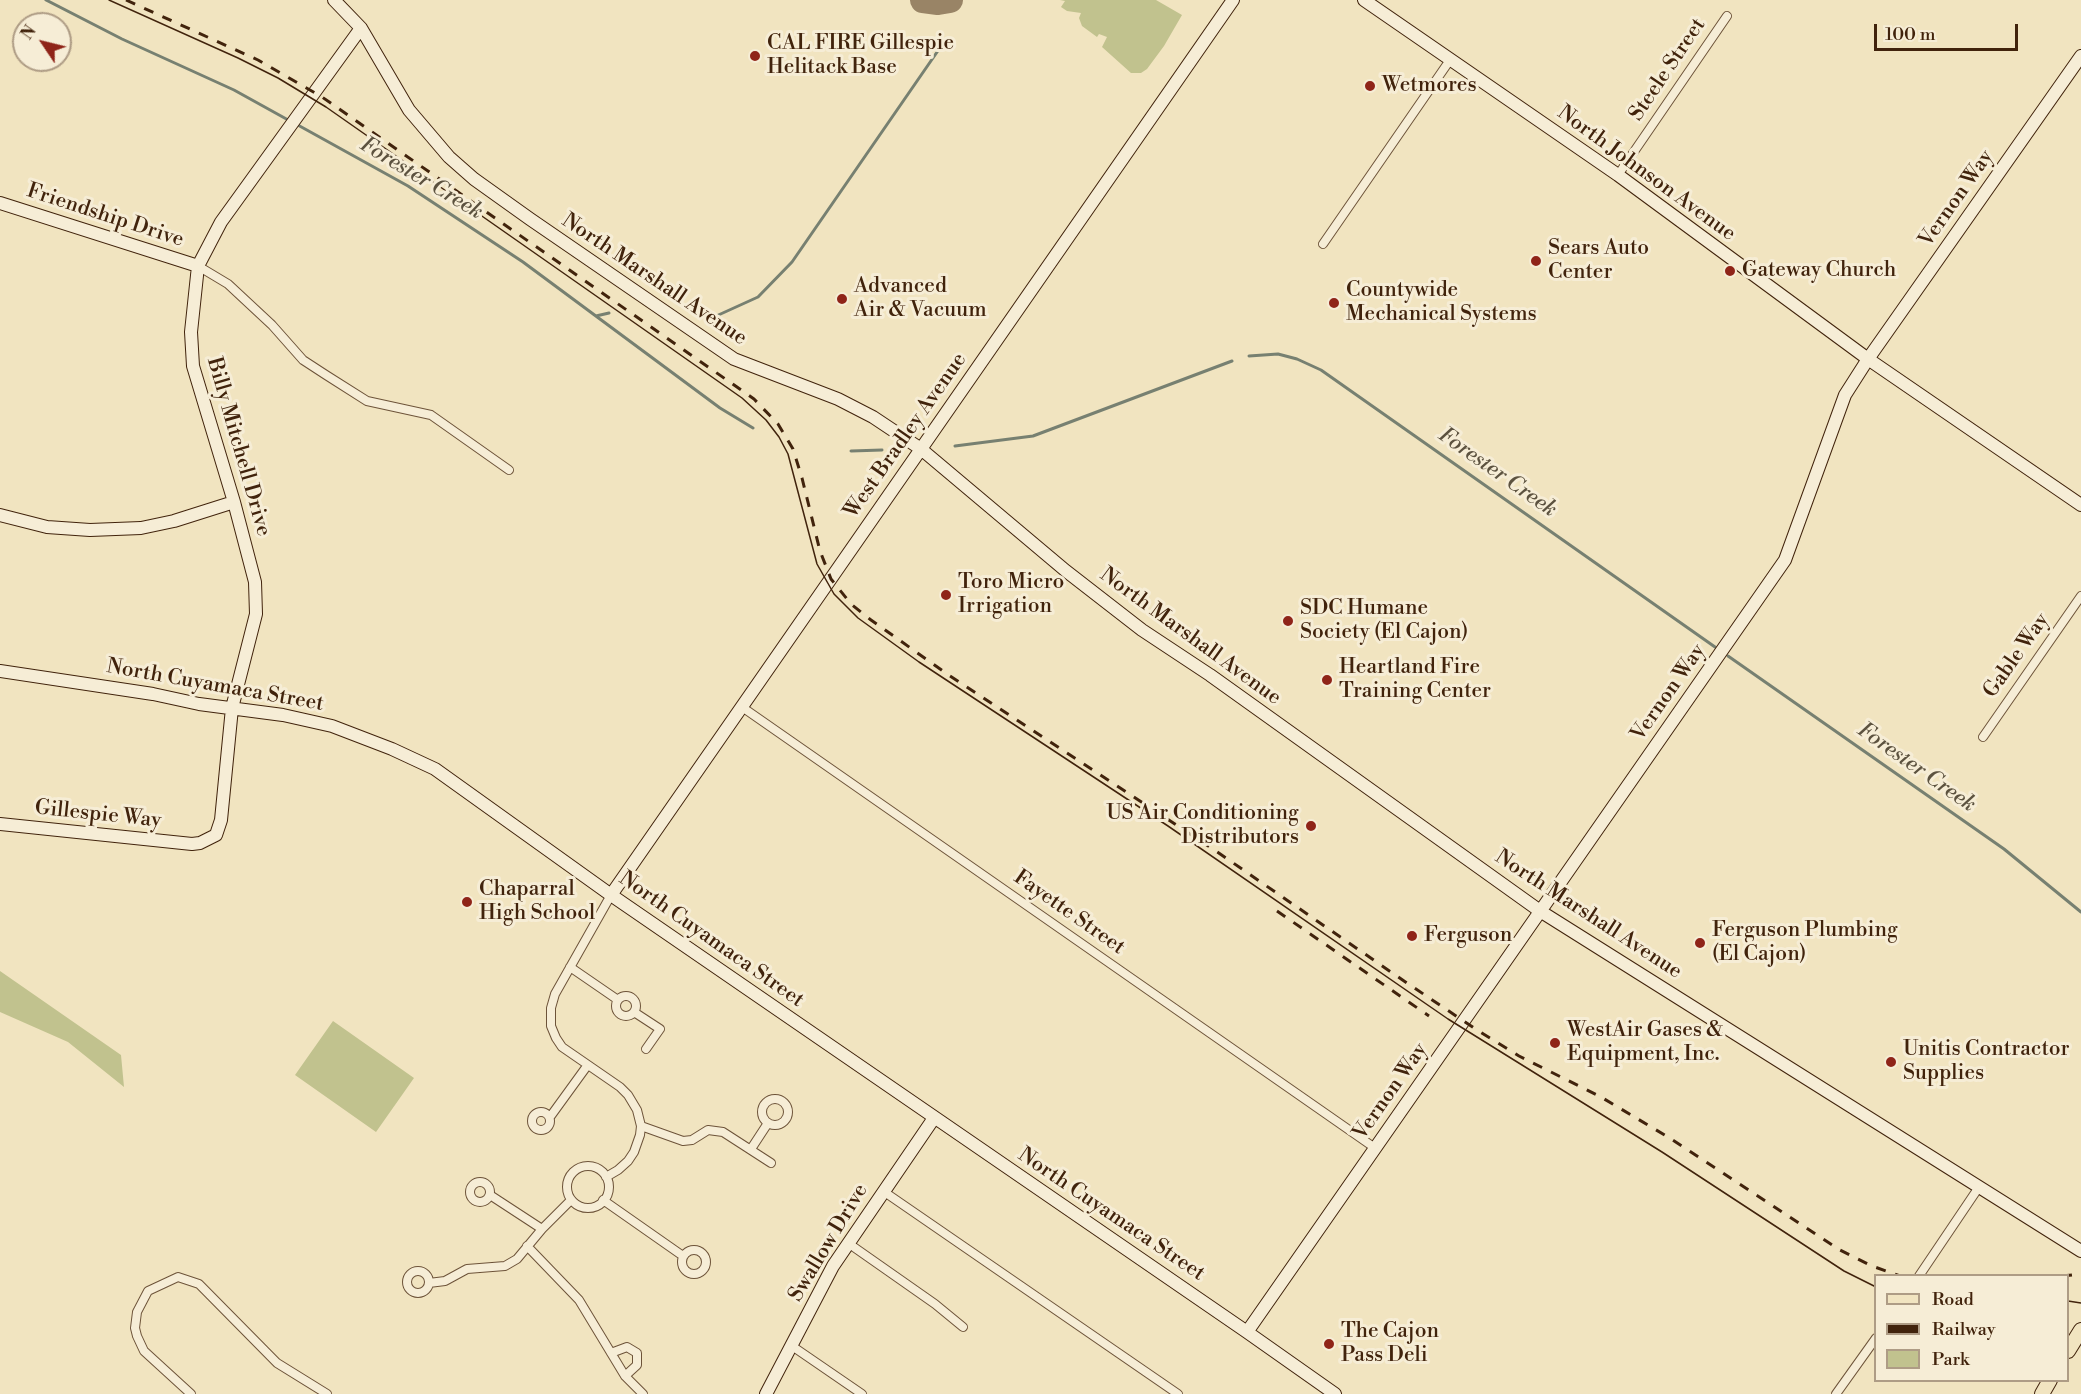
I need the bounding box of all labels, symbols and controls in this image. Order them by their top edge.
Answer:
north arrow [12,12,72,72]
scale bar [1877,12,2021,50]
street label: Steele Street [1624,14,1712,126]
text: N [17,22,41,44]
text: 100 m [1885,23,1936,46]
place label: CAL FIRE Gillespie Helitack Base [767,31,954,81]
marker: CAL FIRE Gillespie Helitack Base [748,49,762,63]
place label: Wetmores [1382,73,1477,99]
marker: Wetmores [1363,79,1377,93]
street label: North Johnson Avenue [1552,101,1740,247]
water label: Forester Creek [355,132,487,226]
street label: Vernon Way [1914,146,2000,252]
street label: Friendship Drive [23,179,187,253]
street label: North Marshall Avenue [557,209,751,351]
place label: Sears Auto Center [1548,236,1649,286]
marker: Sears Auto Center [1529,254,1543,268]
place label: Gateway Church [1742,258,1896,284]
marker: Gateway Church [1723,264,1737,278]
place label: Advanced Air & Vacuum [854,274,987,324]
place label: Countywide Mechanical Systems [1346,278,1537,328]
marker: Advanced Air & Vacuum [835,292,849,306]
marker: Countywide Mechanical Systems [1327,296,1341,310]
street label: West Bradley Avenue [839,348,973,524]
street label: Billy Mitchell Drive [200,355,276,539]
water label: Forester Creek [1433,422,1561,524]
street label: North Marshall Avenue [1094,563,1286,711]
place label: Toro Micro Irrigation [958,570,1064,620]
marker: Toro Micro Irrigation [939,588,953,602]
place label: SDC Humane Society (El Cajon) [1300,596,1468,646]
street label: Gable Way [1979,609,2055,703]
marker: SDC Humane Society (El Cajon) [1281,614,1295,628]
street label: Vernon Way [1626,640,1712,746]
street label: North Cuyamaca Street [104,654,326,718]
place label: Heartland Fire Training Center [1339,655,1491,705]
marker: Heartland Fire Training Center [1320,673,1334,687]
water label: Forester Creek [1852,717,1980,819]
street label: Gillespie Way [34,796,162,834]
place label: US Air Conditioning Distributors [1106,801,1299,851]
marker: US Air Conditioning Distributors [1304,819,1318,833]
street label: North Marshall Avenue [1490,845,1686,985]
street label: Fayette Street [1008,865,1130,961]
street label: North Cuyamaca Street [614,867,808,1013]
place label: Chaparral High School [479,877,595,927]
marker: Chaparral High School [460,895,474,909]
place label: Ferguson Plumbing (El Cajon) [1712,918,1898,968]
place label: Ferguson [1424,923,1512,949]
marker: Ferguson [1405,929,1419,943]
marker: Ferguson Plumbing (El Cajon) [1693,936,1707,950]
place label: WestAir Gases & Equipment, Inc. [1567,1018,1723,1068]
marker: WestAir Gases & Equipment, Inc. [1548,1036,1562,1050]
place label: Unitis Contractor Supplies [1903,1037,2070,1087]
street label: Vernon Way [1348,1039,1434,1145]
marker: Unitis Contractor Supplies [1884,1055,1898,1069]
street label: North Cuyamaca Street [1013,1143,1209,1287]
street label: Swallow Drive [784,1179,874,1307]
legend [1874,1274,2069,1382]
text: Road [1932,1288,1974,1311]
text: Railway [1932,1318,1995,1341]
place label: The Cajon Pass Deli [1341,1319,1439,1369]
marker: The Cajon Pass Deli [1322,1337,1336,1351]
text: Park [1932,1348,1969,1371]

